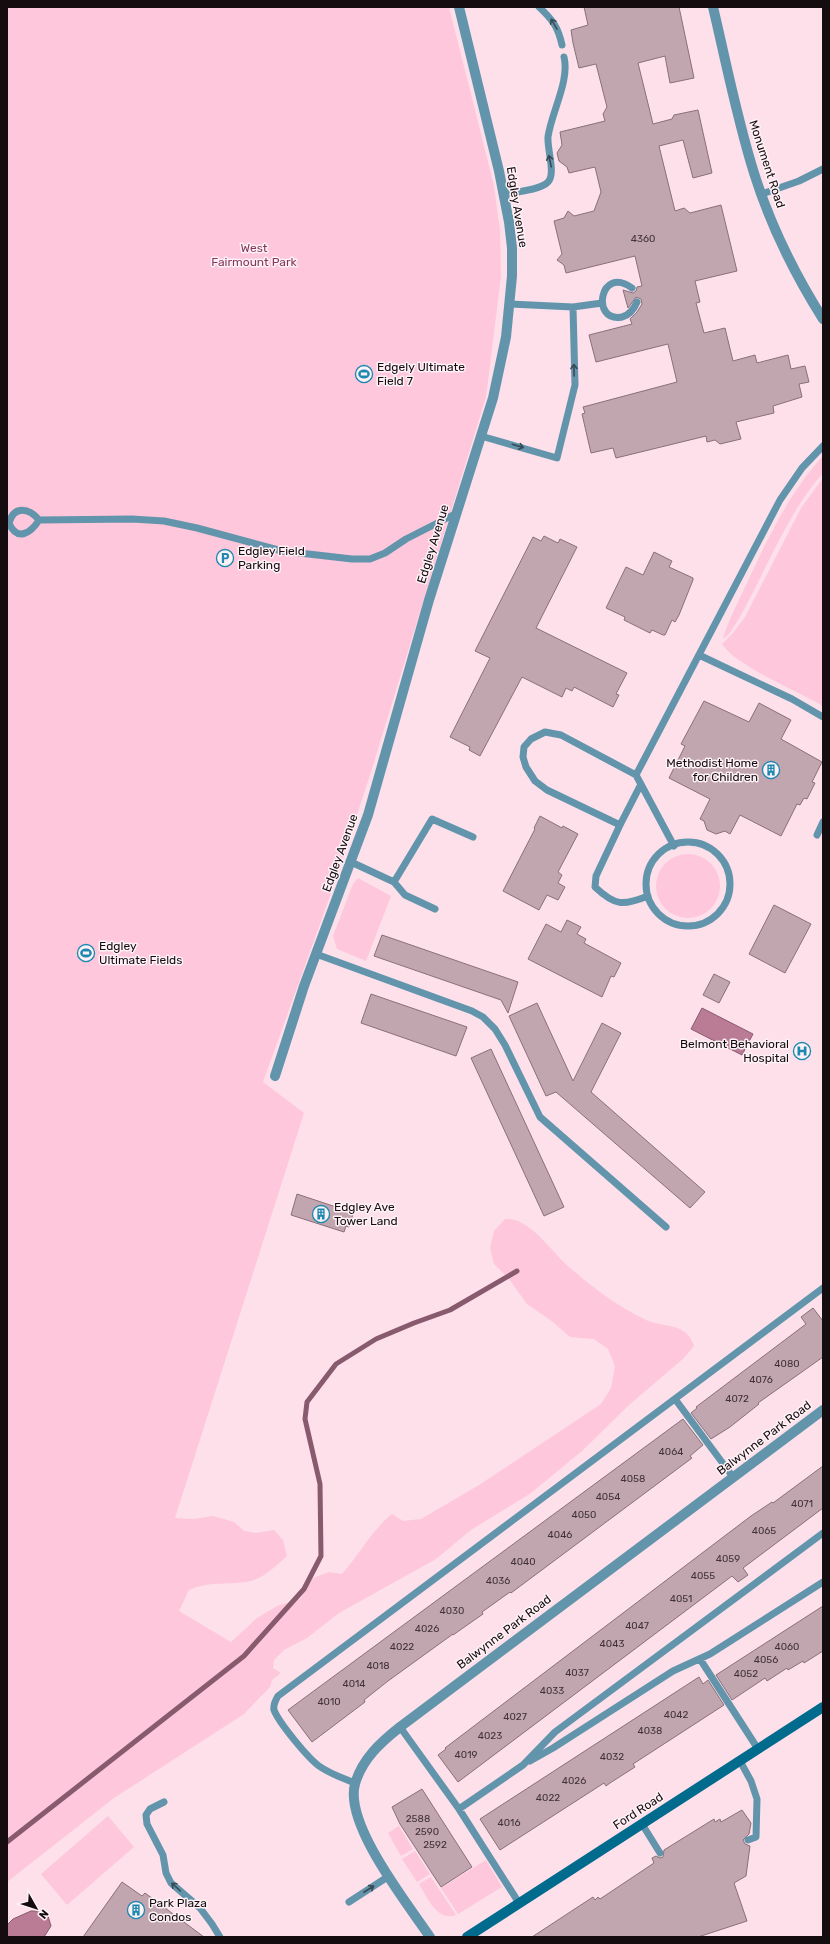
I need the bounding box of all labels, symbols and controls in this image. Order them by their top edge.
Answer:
one-way arrow [550,18,558,30]
street label: Monument Road [746,118,788,210]
one-way arrow [545,155,553,168]
street label: Edgley Avenue [504,165,530,249]
house number: 4360 [631,233,655,245]
park label: West Fairmount Park [211,241,297,269]
place label: Edgely Ultimate Field 7 [377,360,465,388]
sports icon: Edgely Ultimate Field 7 [354,364,374,384]
one-way arrow [570,364,578,377]
one-way arrow [511,443,524,450]
street label: Edgley Avenue [414,503,452,585]
place label: Edgley Field Parking [238,544,305,572]
parking icon: Edgley Field Parking [215,548,235,568]
place label: Methodist Home for Children [666,756,758,784]
building icon: Methodist Home for Children [761,760,781,780]
street label: Edgley Avenue [319,812,361,894]
place label: Edgley Ultimate Fields [99,939,182,967]
sports icon: Edgley Ultimate Fields [76,943,96,963]
place label: Belmont Behavioral Hospital [680,1037,789,1065]
hospital icon: Belmont Behavioral Hospital [792,1041,812,1061]
place label: Edgley Ave Tower Land [334,1200,398,1228]
building icon: Edgley Ave Tower Land [311,1204,331,1224]
house number: 4080 [774,1358,800,1370]
house number: 4076 [749,1374,773,1386]
house number: 4072 [725,1393,749,1405]
street label: Balwynne Park Road [714,1398,814,1478]
house number: 4064 [659,1446,683,1458]
house number: 4058 [621,1473,645,1485]
house number: 4054 [596,1491,620,1503]
house number: 4071 [791,1498,813,1510]
house number: 4050 [572,1509,596,1521]
house number: 4065 [752,1525,776,1537]
house number: 4046 [548,1529,572,1541]
house number: 4059 [716,1553,740,1565]
house number: 4040 [510,1556,536,1568]
house number: 4055 [691,1570,715,1582]
house number: 4036 [486,1575,510,1587]
street label: Balwynne Park Road [454,1592,554,1672]
house number: 4051 [670,1593,692,1605]
house number: 4030 [440,1605,464,1617]
house number: 4047 [625,1620,649,1632]
house number: 4026 [415,1623,439,1635]
house number: 4043 [600,1638,624,1650]
house number: 4022 [390,1641,414,1653]
house number: 4060 [775,1641,799,1653]
house number: 4056 [754,1654,778,1666]
house number: 4018 [366,1660,390,1672]
house number: 4037 [565,1667,589,1679]
house number: 4052 [734,1668,758,1680]
house number: 4014 [342,1678,366,1690]
house number: 4033 [540,1685,564,1697]
house number: 4010 [317,1696,341,1708]
house number: 4042 [664,1709,688,1721]
house number: 4027 [503,1711,527,1723]
house number: 4038 [638,1725,662,1737]
house number: 4023 [478,1730,502,1742]
house number: 4019 [455,1749,477,1761]
house number: 4032 [600,1751,624,1763]
house number: 4026 [562,1775,586,1787]
street label: Ford Road [610,1790,666,1832]
house number: 4022 [536,1792,560,1804]
house number: 2588 [406,1813,430,1825]
house number: 4016 [498,1817,520,1829]
house number: 2590 [415,1826,439,1838]
house number: 2592 [423,1839,447,1851]
one-way arrow [171,1882,181,1892]
one-way arrow [363,1885,374,1893]
north arrow [16,1888,56,1928]
place label: Park Plaza Condos [149,1896,207,1924]
building icon: Park Plaza Condos [126,1900,146,1920]
text: N [36,1907,51,1921]

